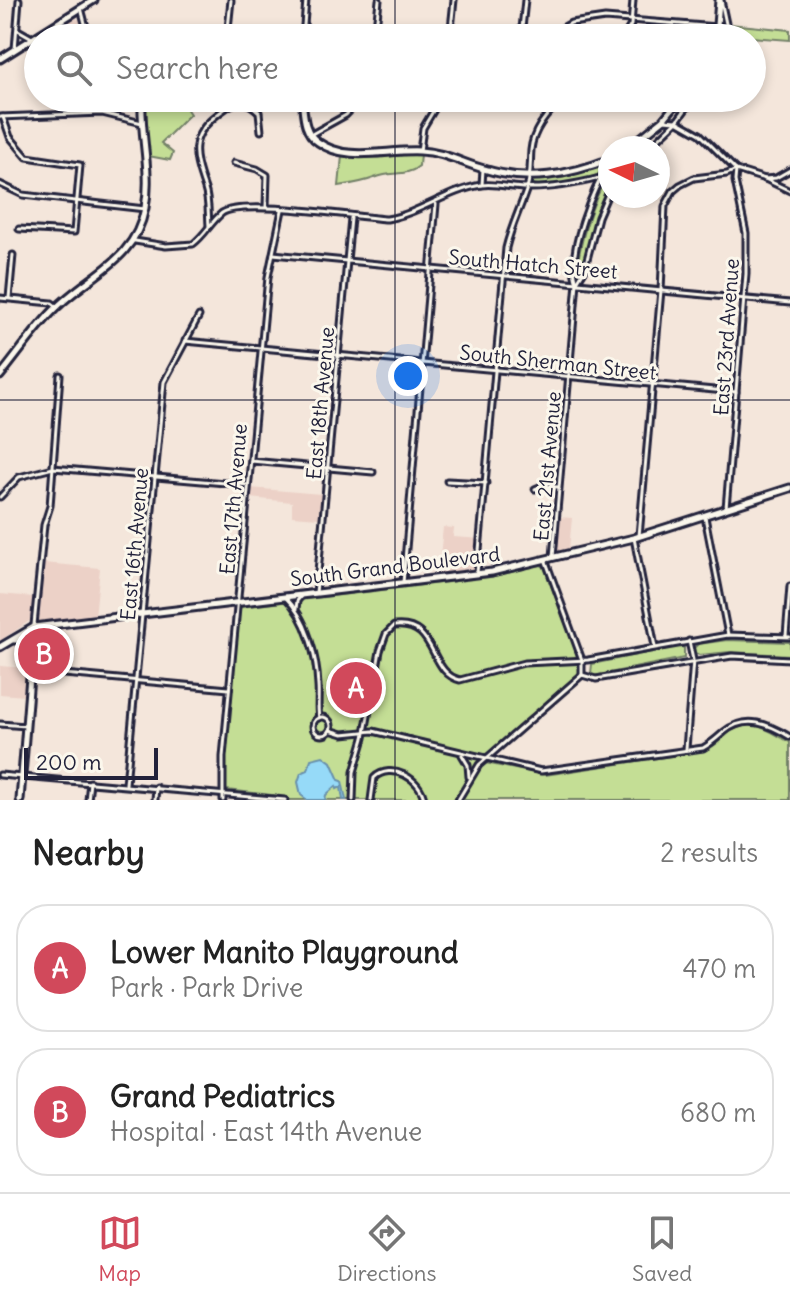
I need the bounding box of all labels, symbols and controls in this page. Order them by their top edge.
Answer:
search box [24,24,766,112]
icon: search [52,46,96,90]
text: Search here [116,49,279,87]
north arrow [598,136,670,208]
street label: South Hatch Street [447,244,619,284]
street label: East 23rd Avenue [708,258,744,416]
street label: East 18th Avenue [301,326,339,480]
street label: South Sherman Street [459,339,658,385]
your location [388,356,428,396]
street label: East 21st Avenue [528,390,566,542]
street label: East 17th Avenue [214,423,252,575]
street label: East 16th Avenue [115,467,153,621]
street label: South Grand Boulevard [289,541,501,591]
pin: B [18,624,70,684]
pin: A [330,658,382,718]
scale bar [24,744,158,780]
text: 200 m [36,748,102,776]
text: Nearby [32,831,145,874]
text: 2 results [660,836,758,869]
text: Lower Manito Playground [110,933,458,971]
text: A [52,952,68,985]
text: 470 m [682,952,756,985]
text: Park · Park Drive [110,971,303,1004]
text: Grand Pediatrics [110,1077,335,1115]
text: B [51,1096,69,1129]
text: 680 m [680,1096,756,1129]
text: Hospital · East 14th Avenue [110,1115,422,1148]
tab: Map [98,1211,142,1287]
tab: Directions [337,1211,437,1287]
tab: Saved [632,1211,692,1287]

